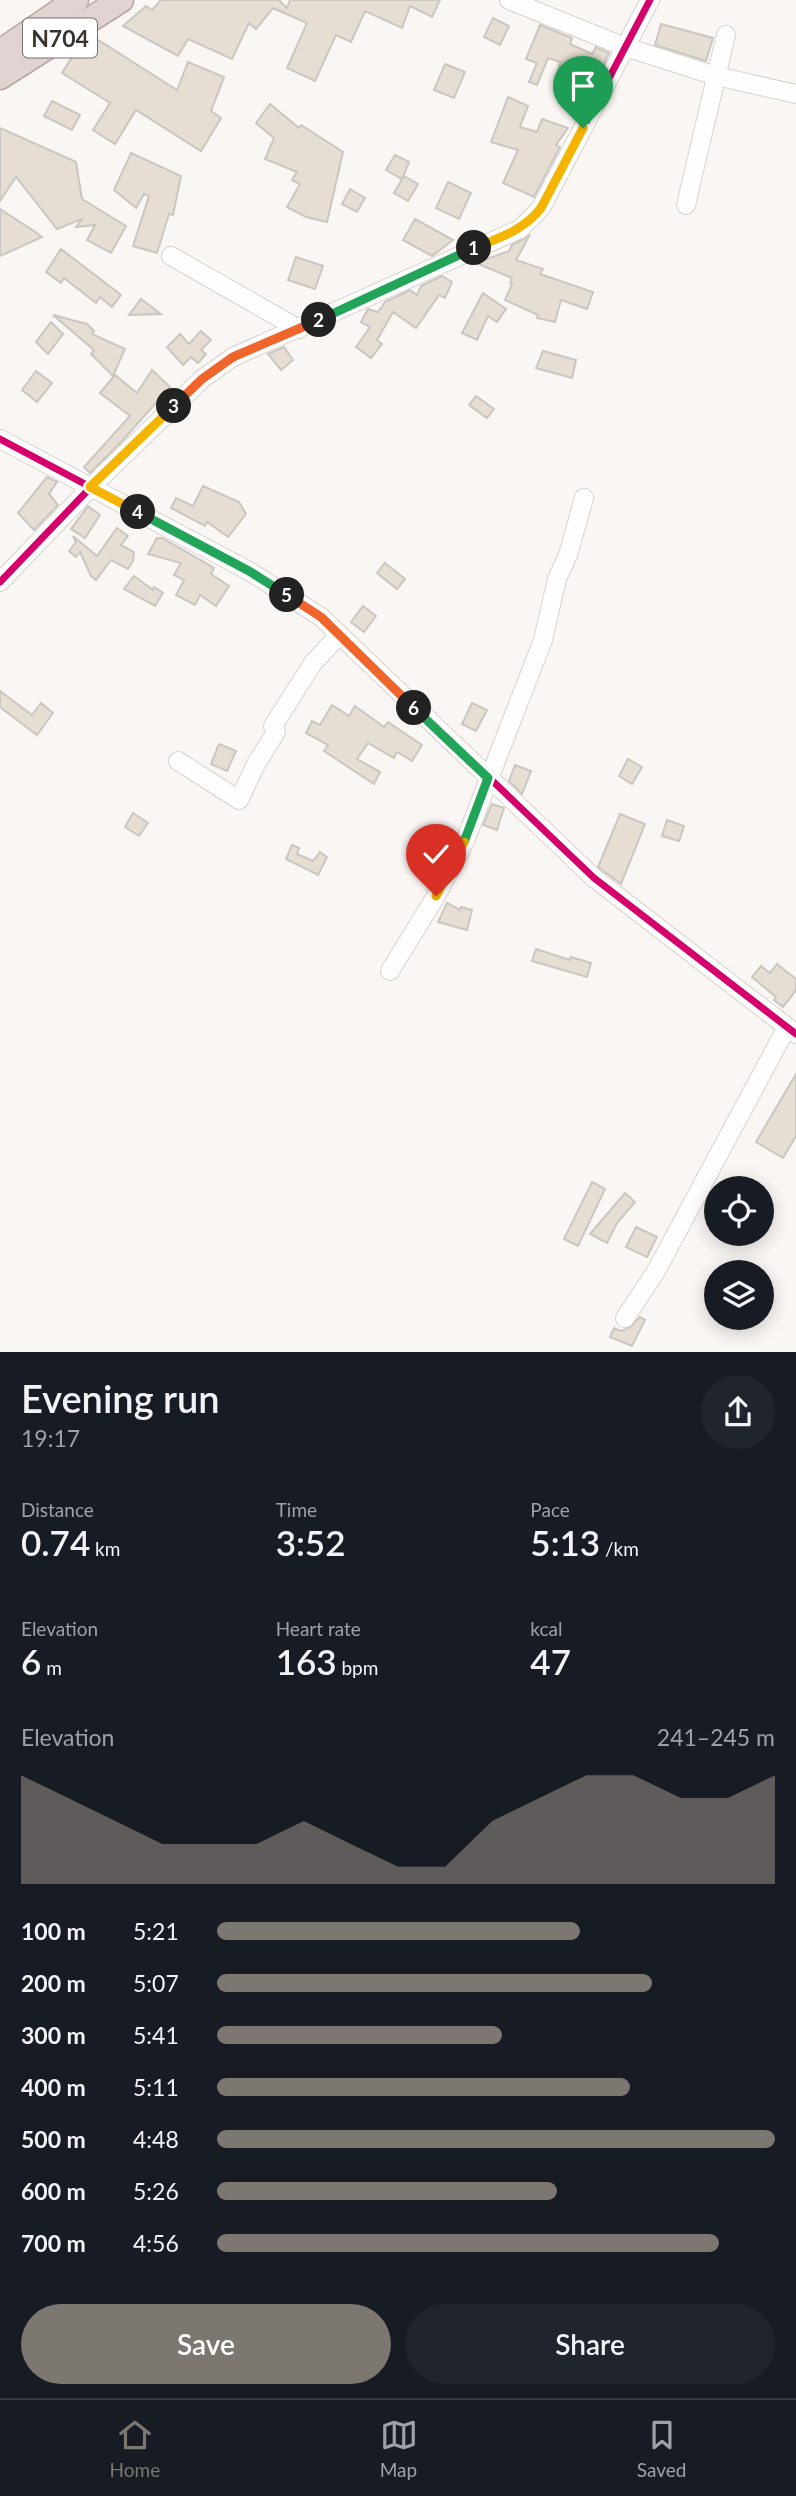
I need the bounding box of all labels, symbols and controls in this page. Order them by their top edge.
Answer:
road number: N704 [23,19,97,58]
pin [553,56,613,128]
icon: arrive [564,67,602,105]
pin: 1 [456,230,491,266]
text: 1 [468,236,479,259]
pin: 2 [302,302,336,338]
text: 2 [313,308,324,331]
pin: 3 [156,388,192,424]
text: 3 [168,394,179,417]
pin: 4 [120,494,156,530]
text: 4 [132,500,143,523]
pin: 5 [270,578,304,612]
text: 5 [281,583,292,606]
pin: 6 [396,690,432,726]
text: 6 [408,696,419,719]
pin [406,824,466,896]
icon: check [417,835,455,873]
map controls [704,1176,774,1330]
button: locate [704,1176,774,1246]
button: layers [704,1260,774,1330]
text: Evening run [21,1375,220,1421]
button: share [701,1375,775,1449]
text: 19:17 [21,1424,80,1452]
text: Distance [21,1498,94,1521]
text: Time [276,1498,317,1521]
text: Pace [530,1498,570,1521]
text: 0.74 [21,1521,90,1563]
text: 3:52 [276,1521,345,1563]
text: 5:13 [530,1521,600,1563]
text: km [90,1537,120,1560]
text: /km [600,1537,639,1560]
text: Elevation [21,1617,98,1640]
text: Heart rate [276,1617,361,1640]
text: kcal [530,1617,562,1640]
text: 6 [21,1640,41,1682]
text: 163 [276,1640,337,1682]
text: 47 [530,1640,571,1682]
text: m [41,1656,62,1679]
text: bpm [337,1656,378,1679]
text: Elevation [21,1723,114,1751]
text: 241–245 m [657,1723,775,1751]
text: 100 m [21,1917,86,1945]
text: 5:21 [133,1917,179,1945]
text: 200 m [21,1969,86,1997]
text: 5:07 [133,1969,179,1997]
text: 300 m [21,2021,86,2049]
text: 5:41 [133,2021,179,2049]
text: 400 m [21,2073,86,2101]
text: 5:11 [133,2073,179,2101]
text: 500 m [21,2125,86,2153]
text: 4:48 [133,2125,179,2153]
text: 600 m [21,2177,86,2205]
text: 5:26 [133,2177,179,2205]
text: 700 m [21,2229,86,2257]
text: 4:56 [133,2229,179,2257]
button: Save [21,2304,391,2384]
button: Share [405,2304,775,2384]
tab: Home [110,2416,160,2481]
tab: Map [380,2416,418,2481]
tab: Saved [637,2416,686,2481]

